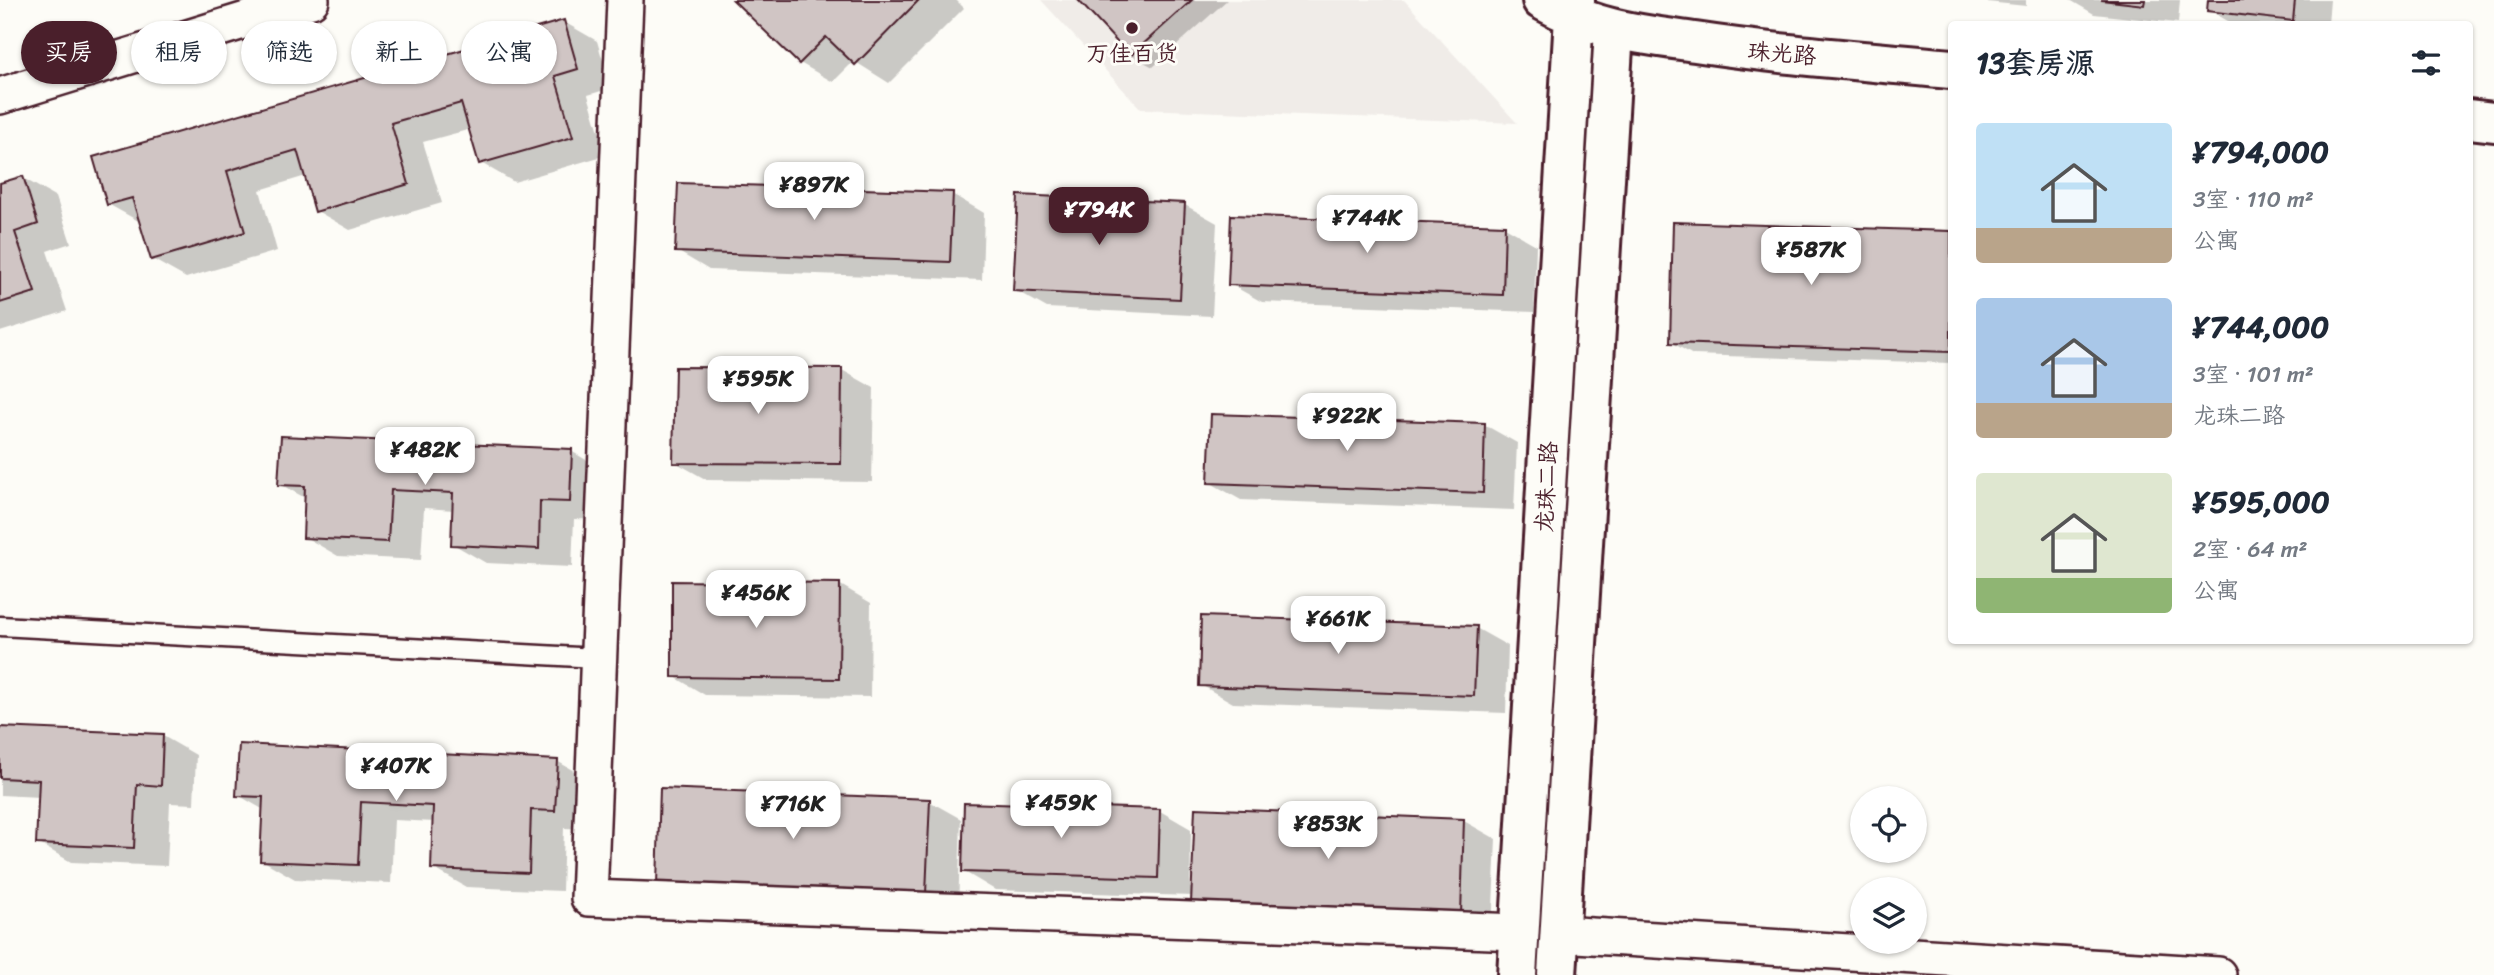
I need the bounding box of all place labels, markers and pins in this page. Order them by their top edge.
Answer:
marker: 万佳百货 [1124,20,1140,36]
place label: 万佳百货 [1086,33,1178,74]
pin: ¥897K [765,162,863,222]
pin: ¥794K [1050,188,1148,247]
pin: ¥744K [1318,196,1416,255]
pin: ¥587K [1762,228,1860,287]
pin: ¥595K [709,356,807,416]
pin: ¥922K [1298,393,1396,453]
pin: ¥482K [376,428,474,487]
pin: ¥456K [707,570,805,630]
pin: ¥661K [1289,596,1387,656]
pin: ¥407K [347,744,445,803]
pin: ¥459K [1012,780,1110,840]
pin: ¥716K [744,782,842,841]
pin: ¥853K [1279,802,1377,861]

